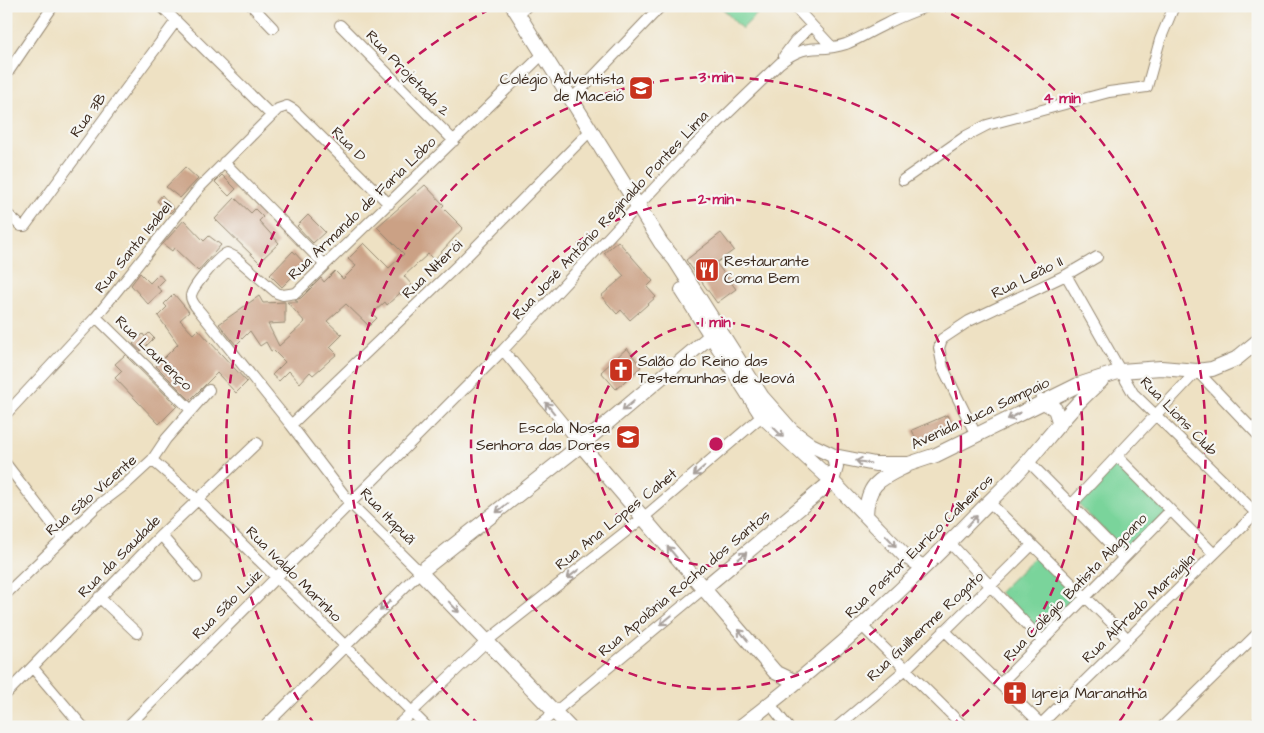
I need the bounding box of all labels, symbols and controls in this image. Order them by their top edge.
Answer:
street label: Rua Projetada 2 [361,26,455,121]
text: 3 min [697,67,734,88]
place label: Colégio Adventista de Maceió [500,69,625,107]
school or university icon: Colégio Adventista de Maceió [628,75,654,101]
text: 4 min [1043,88,1081,109]
street label: Rua 3B [65,89,112,142]
street label: Rua José Antônio Reginaldo Pontes Lima [507,106,714,325]
street label: Rua D [326,122,371,167]
street label: Rua Armando de Faria Lôbo [284,131,441,285]
text: 2 min [697,189,735,210]
street label: Rua Santa Isabel [90,197,177,298]
street label: Rua Niterói [397,235,468,304]
place label: Restaurante Coma Bem [724,251,809,289]
street label: Rua Leão II [988,251,1066,304]
restaurant icon: Restaurante Coma Bem [694,257,720,283]
street label: Rua Lourenço [110,311,197,396]
text: 1 min [701,312,731,333]
place label: Salão do Reino das Testemunhas de Jeová [638,351,795,389]
church icon: Salão do Reino das Testemunhas de Jeová [608,357,634,383]
street label: Avenida Juca Sampaio [907,372,1054,455]
street label: Rua Lions Club [1135,372,1222,461]
one-way arrow [621,400,634,411]
one-way arrow [545,401,556,414]
one-way arrow [1008,411,1022,421]
place label: Escola Nossa Senhora das Dores [476,418,610,456]
school or university icon: Escola Nossa Senhora das Dores [615,424,641,450]
one-way arrow [772,426,784,438]
centre of rings [707,435,725,453]
street label: Rua São Vicente [41,450,141,541]
one-way arrow [856,456,872,466]
street label: Rua Ana Lopes Cahet [551,464,682,575]
one-way arrow [692,465,705,477]
street label: Rua Pastor Euríco Calheiros [840,469,999,623]
street label: Rua Itapuã [355,483,420,550]
one-way arrow [495,502,508,513]
street label: Rua Apolônia Rocha dos Santos [594,505,775,662]
street label: Rua Colégio Batista Alagoano [999,508,1153,667]
street label: Rua da Saudade [73,510,165,602]
one-way arrow [965,515,977,527]
street label: Rua Ivaldo Marinho [241,522,347,627]
one-way arrow [884,534,896,547]
one-way arrow [666,545,678,558]
street label: Rua Alfredo Marsiglia [1077,549,1200,669]
one-way arrow [734,552,747,563]
street label: Rua São Luiz [188,564,267,644]
street label: Rua Guilherme Rogato [862,566,990,687]
one-way arrow [567,568,580,579]
one-way arrow [379,600,391,612]
one-way arrow [448,601,460,613]
one-way arrow [660,614,673,625]
one-way arrow [738,629,749,642]
church icon: Igreja Maranatha [1002,680,1028,706]
place label: Igreja Maranatha [1032,683,1147,705]

